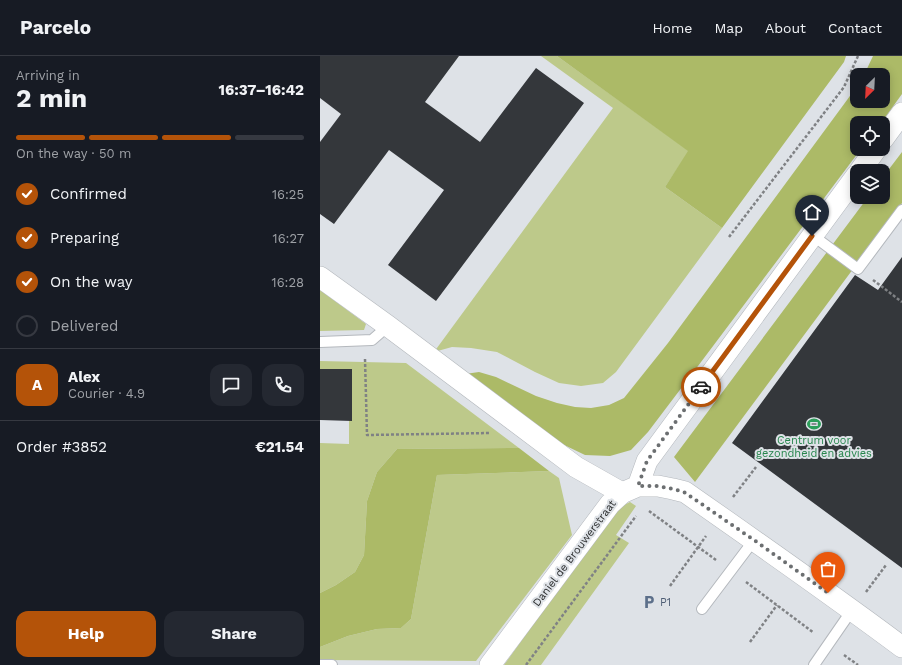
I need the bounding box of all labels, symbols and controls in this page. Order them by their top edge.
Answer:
text: Parcelo [20,16,91,39]
text: Home [652,20,692,36]
text: Map [714,20,743,36]
text: About [765,20,806,36]
text: Contact [828,20,882,36]
text: Arriving in [16,68,80,83]
north arrow [850,68,890,108]
map controls [850,68,890,204]
text: 16:37–16:42 [219,81,304,99]
text: 2 min [16,83,87,113]
button: locate [850,116,890,156]
text: On the way · 50 m [16,146,131,161]
button: layers [850,164,890,204]
icon: check [16,183,38,205]
text: Confirmed [50,185,127,203]
text: 16:25 [272,187,304,202]
pin [795,195,829,236]
icon: home [801,201,823,223]
icon: check [16,227,38,249]
text: Preparing [50,229,119,247]
text: 16:27 [273,231,304,246]
icon: check [16,271,38,293]
text: On the way [50,273,132,291]
text: 16:28 [272,275,304,290]
text: Delivered [50,317,118,335]
button: chat [210,364,252,406]
button: phone [262,364,304,406]
courier [681,367,721,407]
text: Alex [68,368,100,386]
text: A [32,376,42,394]
icon: car [690,376,712,398]
text: Courier · 4.9 [68,386,145,401]
sports icon: Centrum voor gezondheid en advies [806,416,822,432]
place label: Centrum voor gezondheid en advies [756,434,872,460]
text: Order #3852 [16,438,107,456]
text: €21.54 [255,438,304,456]
street label: Daniel de Brouwerstraat [530,497,619,609]
pin [811,552,845,593]
icon: bag [817,558,839,580]
parking icon: P1 [641,594,657,610]
place label: P1 [660,596,671,609]
button: Help [16,611,156,657]
button: Share [164,611,304,657]

